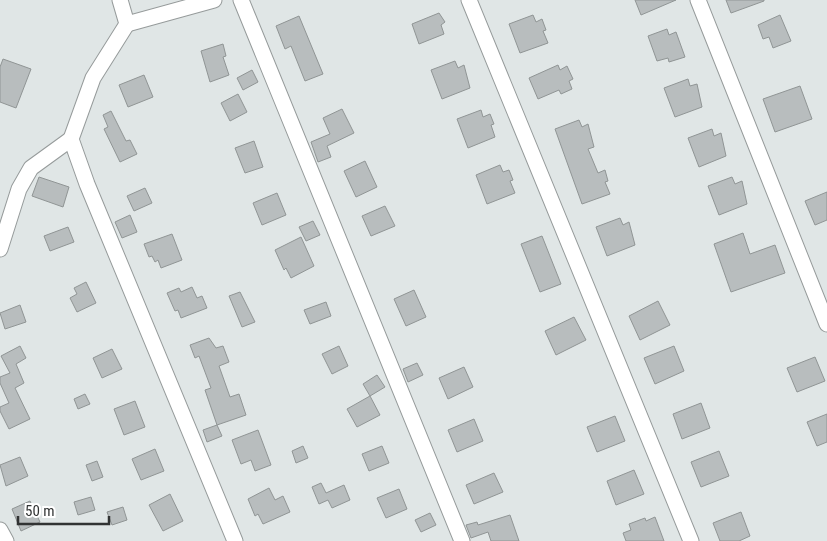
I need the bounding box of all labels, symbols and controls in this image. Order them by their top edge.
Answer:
scale bar [18,494,109,526]
text: 50 m [25,502,55,520]

